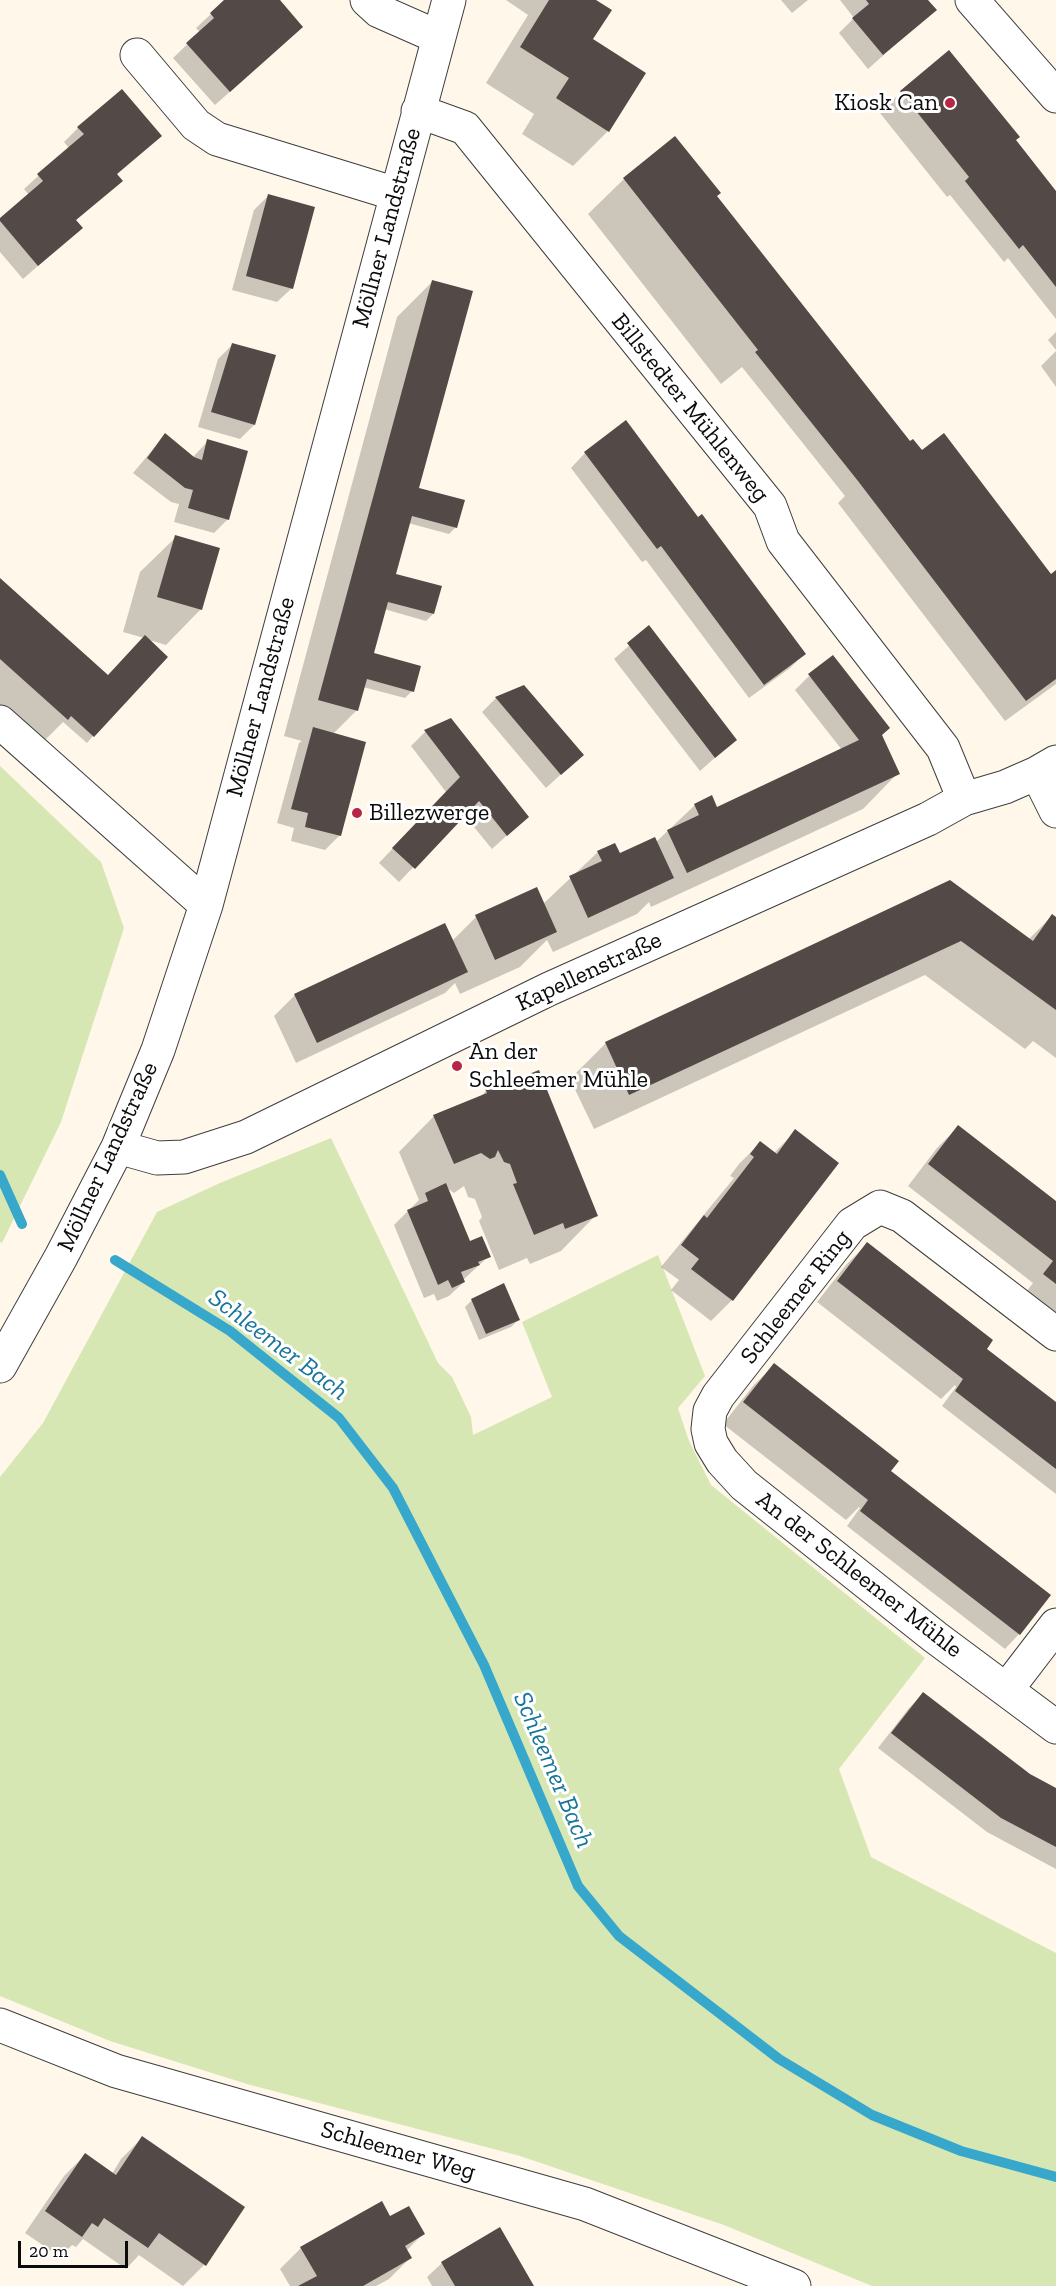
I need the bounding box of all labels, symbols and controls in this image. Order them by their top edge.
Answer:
place label: Kiosk Can [834,89,938,117]
marker: Kiosk Can [943,96,957,110]
street label: Möllner Landstraße [346,125,428,331]
street label: Billstedter Mühlenweg [605,308,775,508]
street label: Möllner Landstraße [220,594,302,800]
place label: Billezwerge [369,799,489,827]
marker: Billezwerge [350,806,364,820]
street label: Kapellenstraße [512,926,666,1018]
place label: An der Schleemer Mühle [469,1038,648,1094]
street label: Möllner Landstraße [51,1058,165,1256]
marker: An der Schleemer Mühle [450,1059,464,1073]
street label: Schleemer Ring [735,1224,857,1370]
water label: Schleemer Bach [202,1282,354,1408]
street label: An der Schleemer Mühle [750,1486,968,1664]
water label: Schleemer Bach [506,1687,600,1853]
street label: Schleemer Weg [317,2115,479,2187]
scale bar [21,2229,130,2267]
text: 20 m [29,2240,68,2262]

